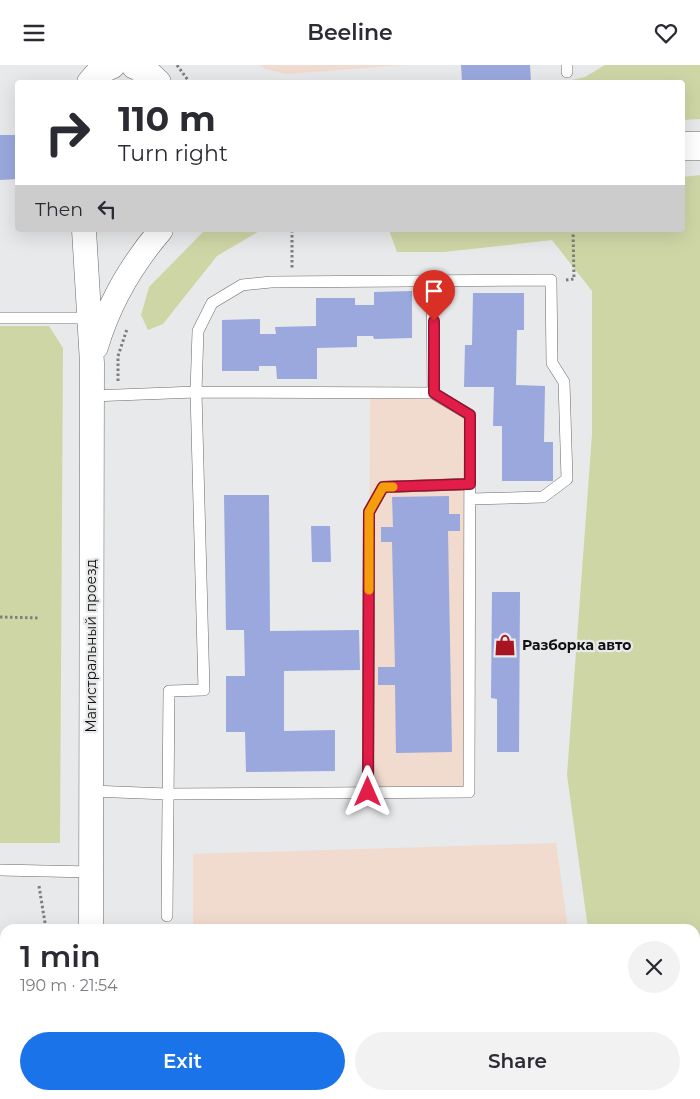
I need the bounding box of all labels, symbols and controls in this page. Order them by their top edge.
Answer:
icon: menu [20,19,48,47]
text: Beeline [307,19,393,46]
icon: heart [652,19,680,47]
text: 110 m [118,97,216,140]
icon: right [35,100,100,165]
text: Turn right [118,140,228,167]
icon: left [93,195,121,223]
text: Then [35,198,83,221]
pin [413,270,455,321]
icon: arrive [420,277,448,305]
street label: Магистральный проезд [82,559,100,733]
shop icon: Разборка авто [492,632,518,658]
place label: Разборка авто [522,636,631,654]
position arrow [341,765,393,817]
text: 1 min [20,938,101,975]
button: close [628,941,680,993]
text: 190 m · 21:54 [20,976,118,995]
button: Exit [20,1032,345,1090]
button: Share [355,1032,680,1090]

